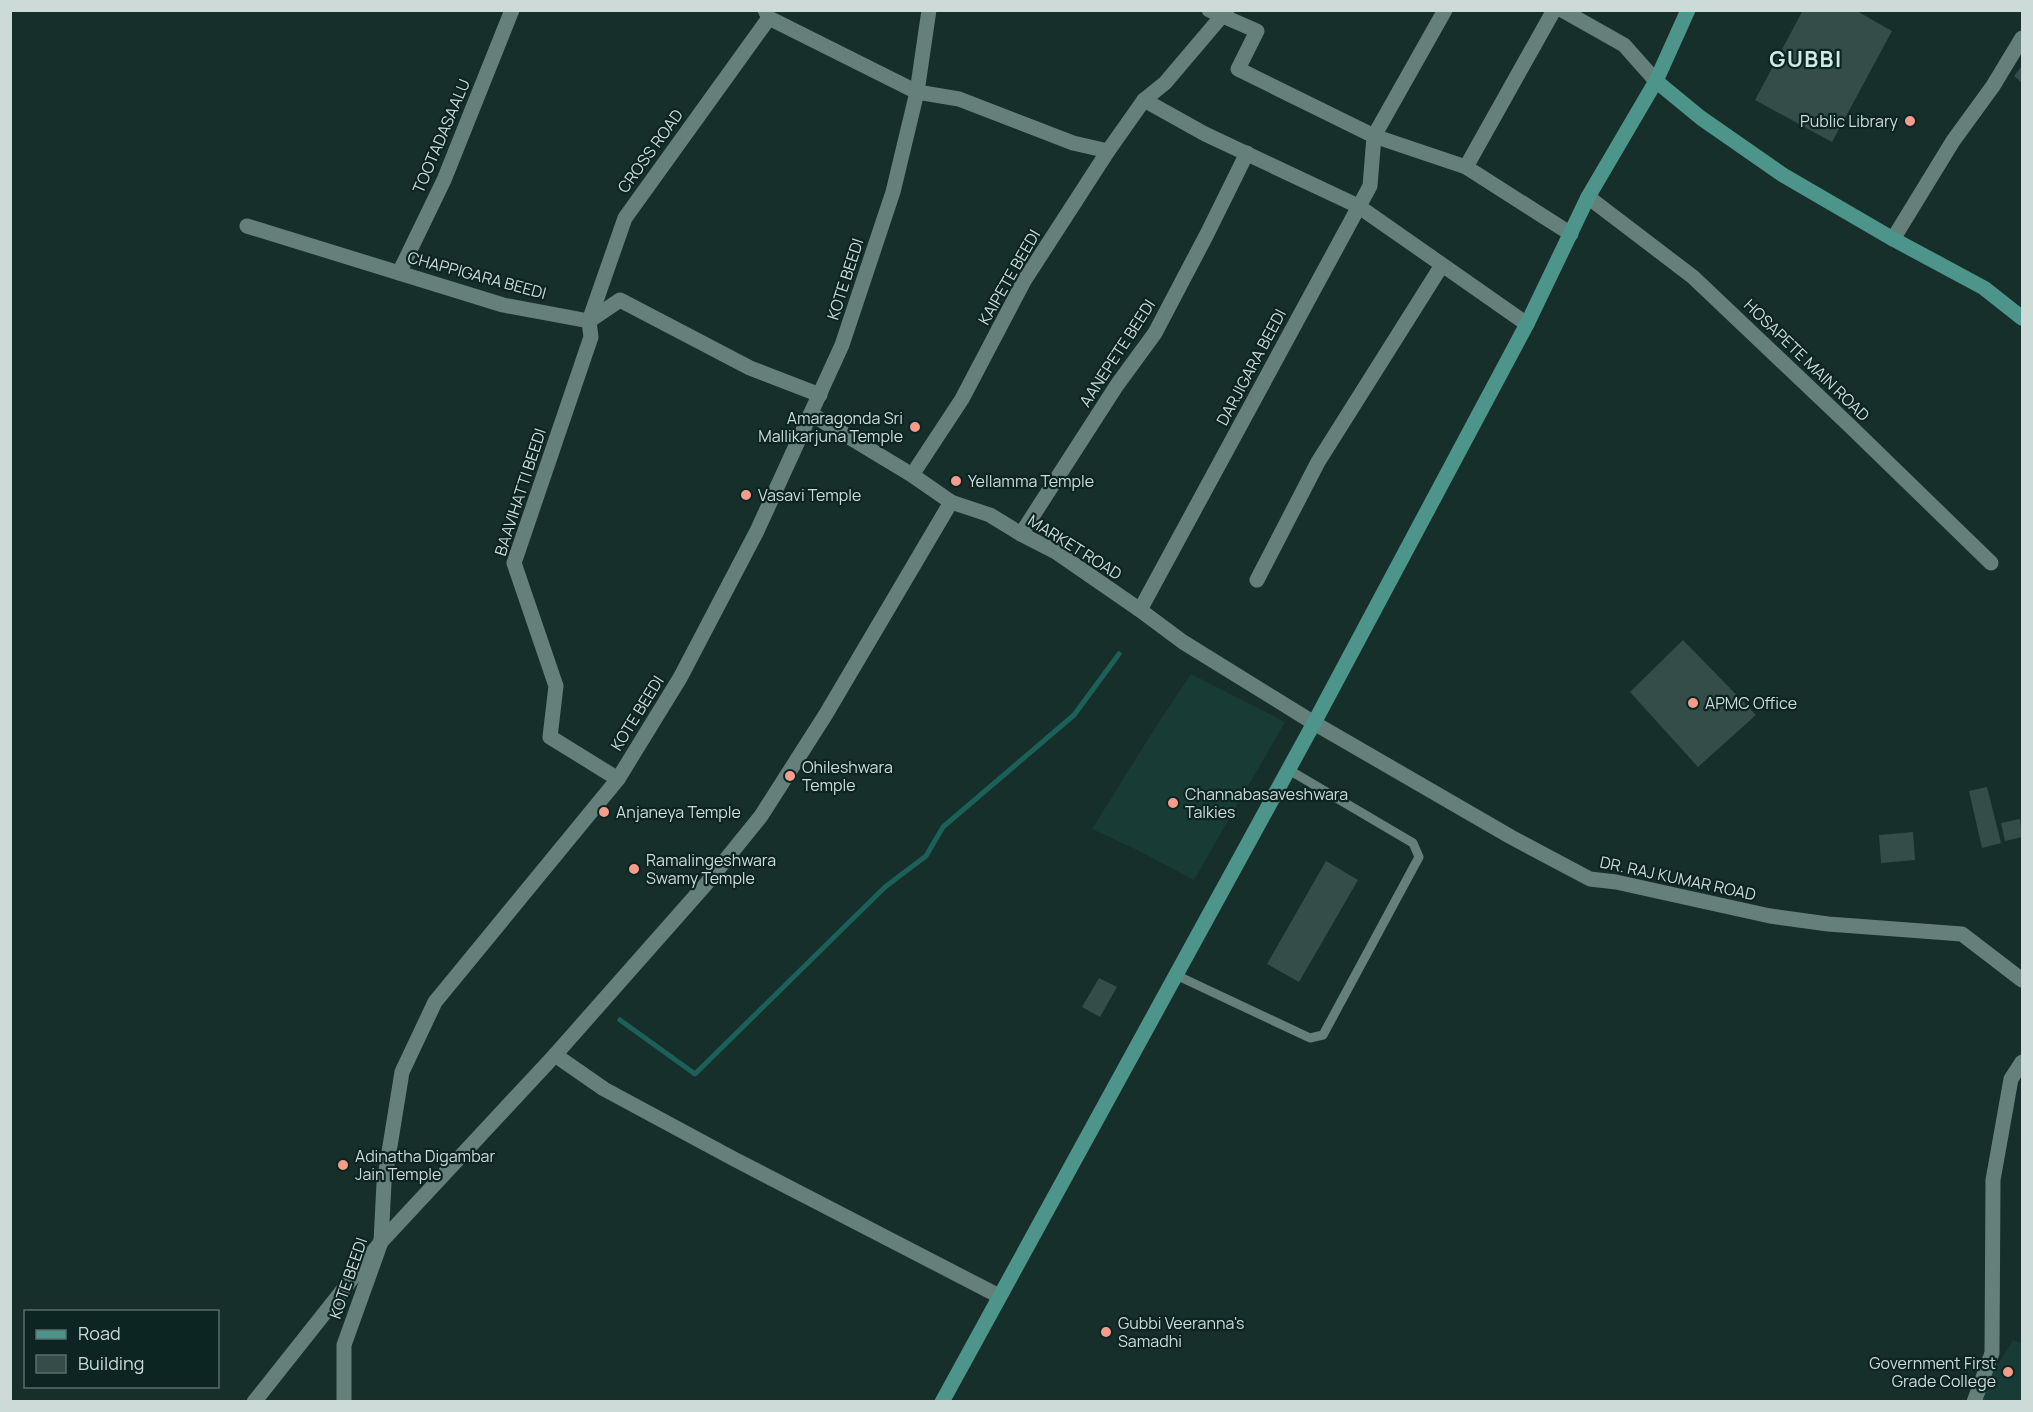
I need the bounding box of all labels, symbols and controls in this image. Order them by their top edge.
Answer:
district label: GUBBI [1769,44,1843,74]
street label: TOOTADASAALU [407,76,475,196]
street label: CROSS ROAD [612,104,688,197]
place label: Public Library [1800,110,1899,132]
marker: Public Library [1903,114,1917,128]
street label: KAIPETE BEEDI [973,225,1045,329]
street label: KOTE BEEDI [821,235,869,323]
street label: CHAPPIGARA BEEDI [405,246,549,304]
street label: HOSAPETE MAIN ROAD [1739,294,1875,426]
street label: AANEPETE BEEDI [1074,295,1160,411]
street label: DARJIGARA BEEDI [1211,305,1291,429]
place label: Amaragonda Sri Mallikarjuna Temple [758,407,903,447]
marker: Amaragonda Sri Mallikarjuna Temple [908,420,922,434]
street label: BAAVIHATTI BEEDI [489,426,551,558]
place label: Yellamma Temple [968,470,1094,492]
marker: Yellamma Temple [949,474,963,488]
place label: Vasavi Temple [758,484,861,506]
marker: Vasavi Temple [739,488,753,502]
street label: MARKET ROAD [1024,509,1126,585]
street label: KOTE BEEDI [605,671,669,755]
place label: APMC Office [1705,692,1797,714]
marker: APMC Office [1686,696,1700,710]
place label: Ohileshwara Temple [802,756,893,796]
marker: Ohileshwara Temple [783,769,797,783]
place label: Channabasaveshwara Talkies [1185,783,1348,823]
marker: Channabasaveshwara Talkies [1166,796,1180,810]
place label: Anjaneya Temple [616,801,741,823]
marker: Anjaneya Temple [597,805,611,819]
place label: Ramalingeshwara Swamy Temple [646,849,776,889]
street label: DR. RAJ KUMAR ROAD [1598,851,1758,905]
marker: Ramalingeshwara Swamy Temple [627,862,641,876]
place label: Adinatha Digambar Jain Temple [355,1145,496,1185]
marker: Adinatha Digambar Jain Temple [336,1158,350,1172]
street label: KOTE BEEDI [324,1234,372,1322]
legend [24,1310,219,1388]
place label: Gubbi Veeranna's Samadhi [1118,1312,1245,1352]
text: Road [78,1321,121,1345]
marker: Gubbi Veeranna's Samadhi [1099,1325,1113,1339]
text: Building [78,1351,144,1375]
place label: Government First Grade College [1869,1352,1996,1392]
marker: Government First Grade College [2001,1365,2015,1379]

